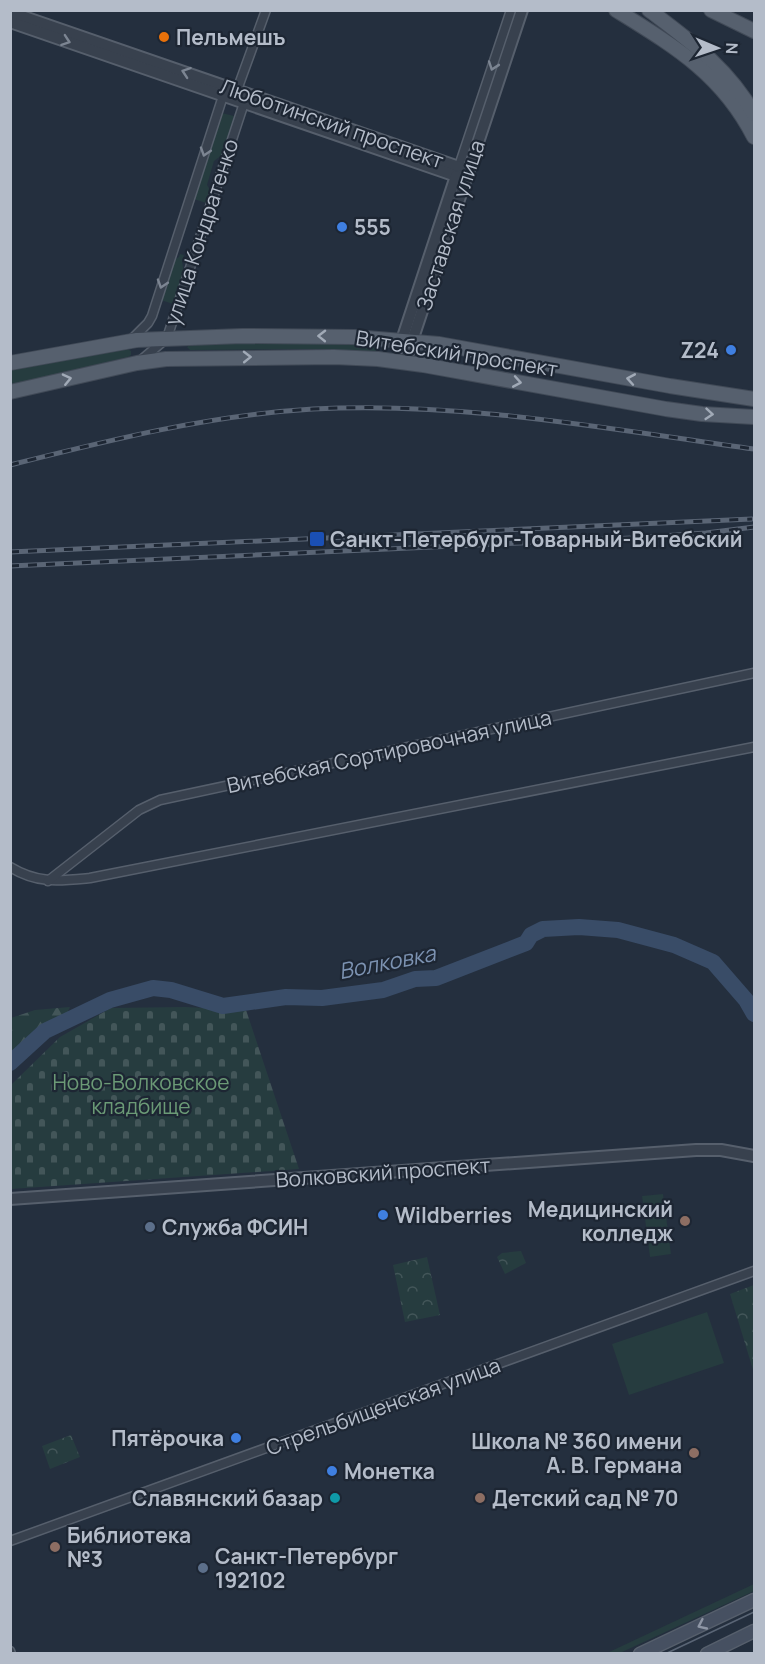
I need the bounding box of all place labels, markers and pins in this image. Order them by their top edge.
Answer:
place label: Пельмешъ [176,23,285,51]
marker: Пельмешъ [157,30,171,44]
place label: 555 [354,213,391,241]
marker: 555 [335,220,349,234]
place label: Z24 [680,336,719,364]
marker: Z24 [724,343,738,357]
place label: Санкт-Петербург-Товарный-Витебский [330,525,743,553]
marker: Санкт-Петербург-Товарный-Витебский [308,530,326,548]
place label: Медицинский колледж [528,1195,673,1247]
place label: Wildberries [395,1201,512,1229]
marker: Wildberries [376,1208,390,1222]
place label: Служба ФСИН [162,1213,308,1241]
marker: Медицинский колледж [678,1214,692,1228]
marker: Служба ФСИН [143,1220,157,1234]
place label: Пятёрочка [111,1424,224,1452]
place label: Школа № 360 имени А. В. Германа [471,1427,682,1479]
marker: Пятёрочка [229,1431,243,1445]
marker: Школа № 360 имени А. В. Германа [687,1446,701,1460]
place label: Монетка [344,1457,435,1485]
marker: Монетка [325,1464,339,1478]
place label: Славянский базар [132,1484,323,1512]
place label: Детский сад № 70 [492,1484,679,1512]
marker: Славянский базар [328,1491,342,1505]
marker: Детский сад № 70 [473,1491,487,1505]
place label: Библиотека №3 [67,1521,191,1573]
marker: Библиотека №3 [48,1540,62,1554]
place label: Санкт-Петербург 192102 [215,1542,398,1594]
marker: Санкт-Петербург 192102 [196,1561,210,1575]

